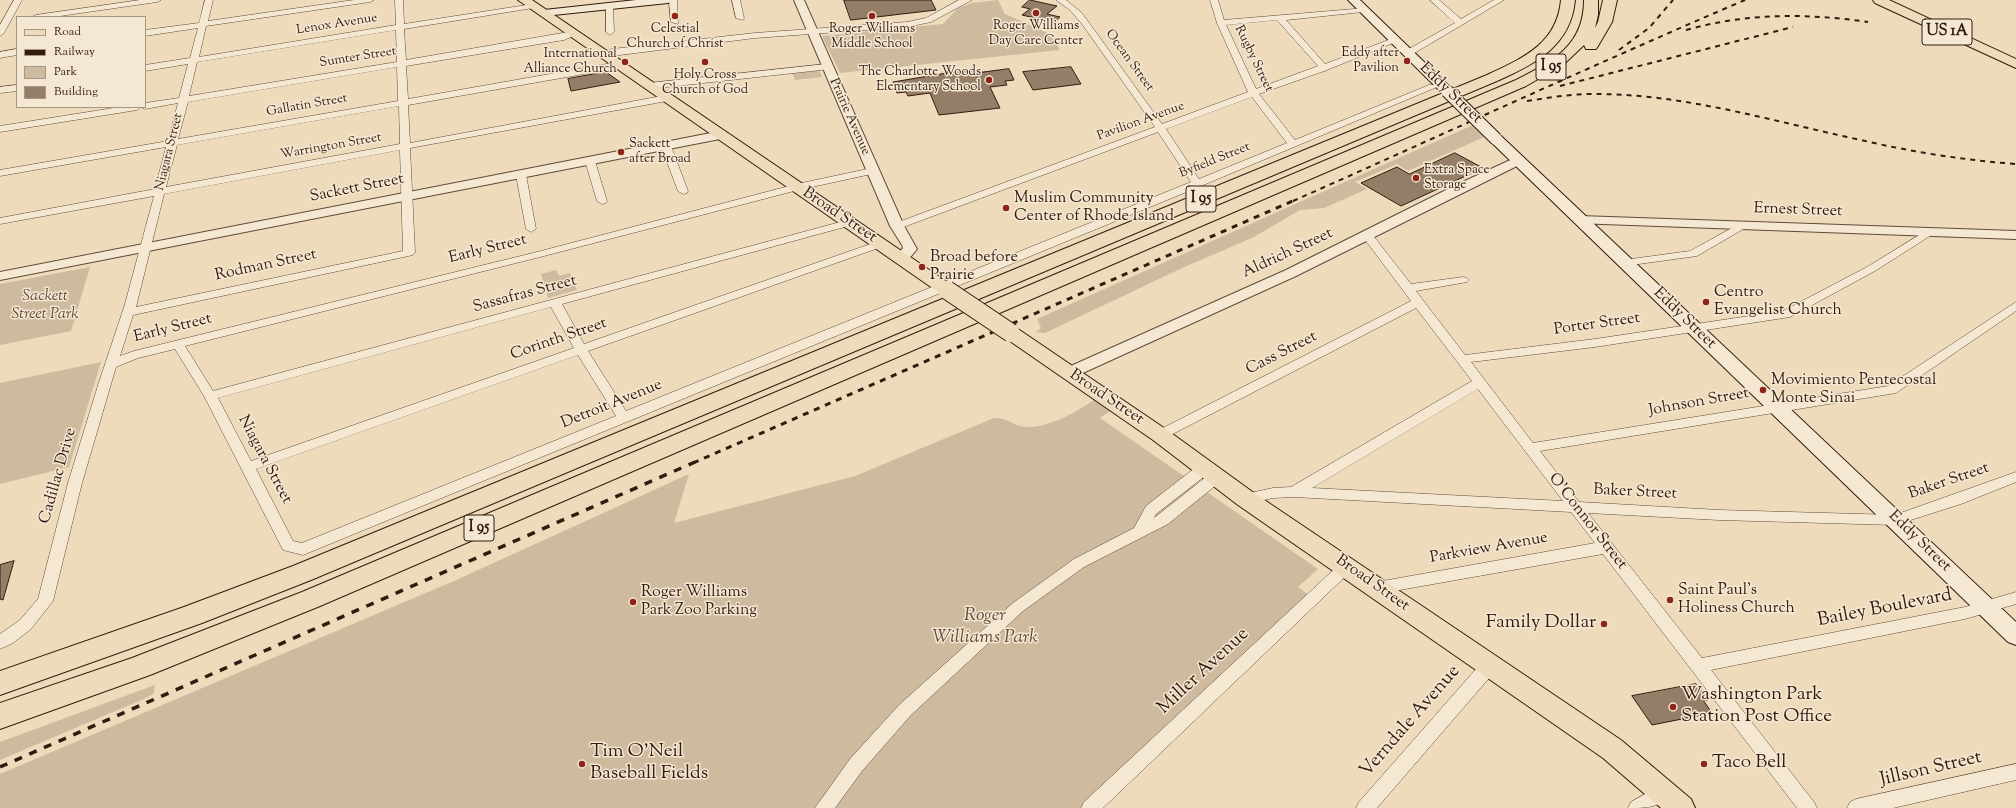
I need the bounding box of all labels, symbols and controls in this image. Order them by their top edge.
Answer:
marker: Roger Williams Day Care Center [1031,8,1041,18]
street label: Lenox Avenue [295,11,379,39]
marker: Celestial Church of Christ [670,11,680,21]
marker: Roger Williams Middle School [867,11,877,21]
legend [16,16,146,108]
place label: Roger Williams Day Care Center [989,19,1083,50]
road number: US 1A [1922,19,1972,45]
place label: Celestial Church of Christ [626,22,724,53]
place label: Roger Williams Middle School [829,22,915,53]
text: Road [54,23,81,41]
street label: Rugby Street [1230,23,1276,95]
street label: Ocean Street [1101,27,1157,95]
text: Railway [54,43,95,61]
street label: Sumter Street [318,44,398,72]
place label: Eddy after Pavilion [1342,46,1399,77]
place label: International Alliance Church [523,47,617,78]
road number: I 95 [1536,54,1566,80]
marker: Eddy after Pavilion [1402,56,1412,66]
marker: International Alliance Church [620,57,630,67]
marker: Holy Cross Church of God [700,57,710,67]
street label: Eddy Street [1415,59,1485,129]
text: Park [54,63,77,81]
place label: The Charlotte Woods Elementary School [859,65,981,96]
place label: Holy Cross Church of God [662,68,748,99]
marker: The Charlotte Woods Elementary School [984,75,994,85]
street label: Prairie Avenue [825,76,873,158]
text: Building [54,83,98,101]
street label: Gallatin Street [265,91,349,121]
street label: Pavilion Avenue [1095,99,1187,145]
street label: Niagara Street [153,112,187,192]
street label: Warrington Street [279,130,383,164]
place label: Sackett after Broad [629,137,691,168]
street label: Byfield Street [1177,140,1253,182]
marker: Sackett after Broad [616,147,626,157]
place label: Extra Space Storage [1424,163,1490,194]
street label: Sackett Street [308,170,406,208]
marker: Extra Space Storage [1411,173,1421,183]
street label: Broad Street [798,184,880,248]
road number: I 95 [1186,186,1216,212]
place label: Muslim Community Center of Rhode Island [1014,189,1174,227]
street label: Ernest Street [1753,200,1843,222]
marker: Muslim Community Center of Rhode Island [1001,203,1011,213]
street label: Aldrich Street [1240,225,1336,283]
street label: Early Street [447,231,529,269]
street label: Rodman Street [213,246,319,286]
place label: Broad before Prairie [930,248,1018,286]
marker: Broad before Prairie [917,262,927,272]
street label: Sassafras Street [471,272,579,318]
place label: Centro Evangelist Church [1714,283,1842,321]
street label: Eddy Street [1649,284,1719,354]
park label: Sackett Street Park [12,287,78,325]
marker: Centro Evangelist Church [1701,297,1711,307]
street label: Porter Street [1553,309,1641,341]
street label: Early Street [132,310,214,348]
street label: Corinth Street [508,315,610,365]
street label: Cass Street [1243,328,1321,380]
street label: Broad Street [1065,366,1147,430]
place label: Movimiento Pentecostal Monte Sinai [1771,371,1936,409]
street label: Detroit Avenue [559,376,665,434]
street label: Johnson Street [1647,385,1751,421]
marker: Movimiento Pentecostal Monte Sinai [1758,385,1768,395]
street label: Niagara Street [233,412,295,508]
street label: Cadillac Drive [36,426,82,526]
street label: Baker Street [1906,459,1992,505]
street label: O'Connor Street [1543,470,1631,574]
street label: Baker Street [1593,481,1677,505]
street label: Eddy Street [1884,507,1954,577]
road number: I 95 [464,515,494,541]
street label: Parkview Avenue [1429,529,1549,569]
street label: Broad Street [1331,552,1413,616]
place label: Saint Paul's Holiness Church [1678,581,1795,619]
place label: Roger Williams Park Zoo Parking [641,583,757,621]
street label: Bailey Boulevard [1816,585,1954,633]
marker: Saint Paul's Holiness Church [1665,595,1675,605]
marker: Roger Williams Park Zoo Parking [628,597,638,607]
park label: Roger Williams Park [932,606,1038,650]
place label: Family Dollar [1486,613,1596,635]
marker: Family Dollar [1599,619,1609,629]
street label: Miller Avenue [1154,624,1254,720]
street label: Verndale Avenue [1356,661,1466,783]
place label: Washington Park Station Post Office [1681,685,1832,729]
marker: Washington Park Station Post Office [1668,702,1678,712]
place label: Tim O'Neil Baseball Fields [590,742,708,786]
street label: Jillson Street [1878,747,1984,793]
place label: Taco Bell [1712,753,1787,775]
marker: Tim O'Neil Baseball Fields [577,759,587,769]
marker: Taco Bell [1699,759,1709,769]

